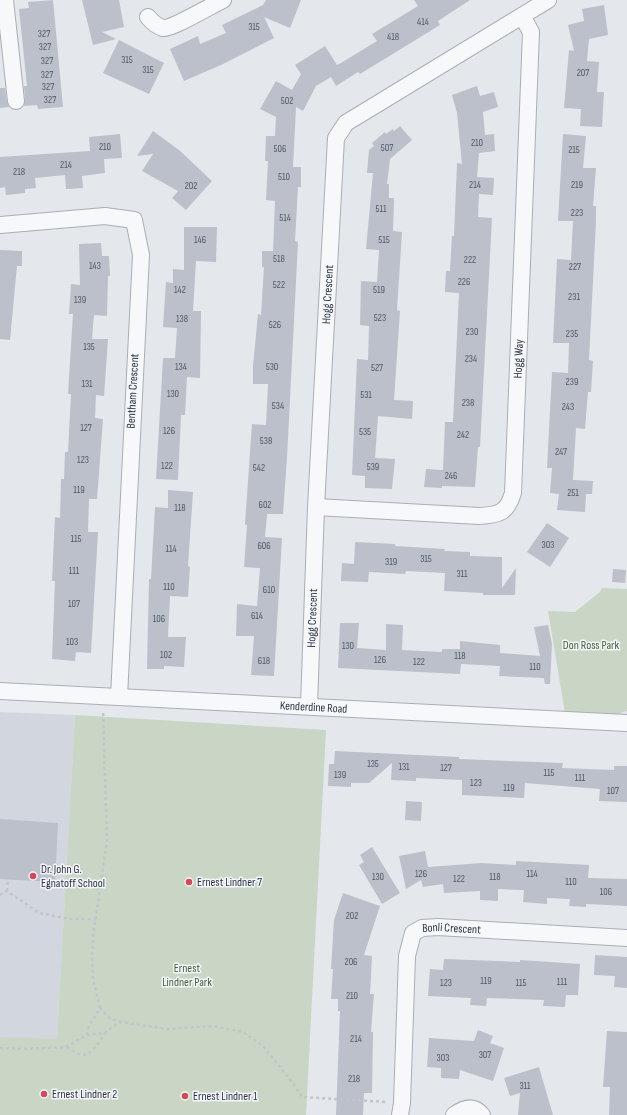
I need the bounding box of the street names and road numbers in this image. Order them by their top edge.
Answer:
street label: Hogg Crescent [318,264,337,324]
street label: Hogg Way [510,338,527,379]
street label: Bentham Crescent [124,353,142,429]
street label: Hogg Crescent [304,588,321,648]
street label: Kenderdine Road [280,698,348,716]
street label: Bonli Crescent [422,919,482,937]

